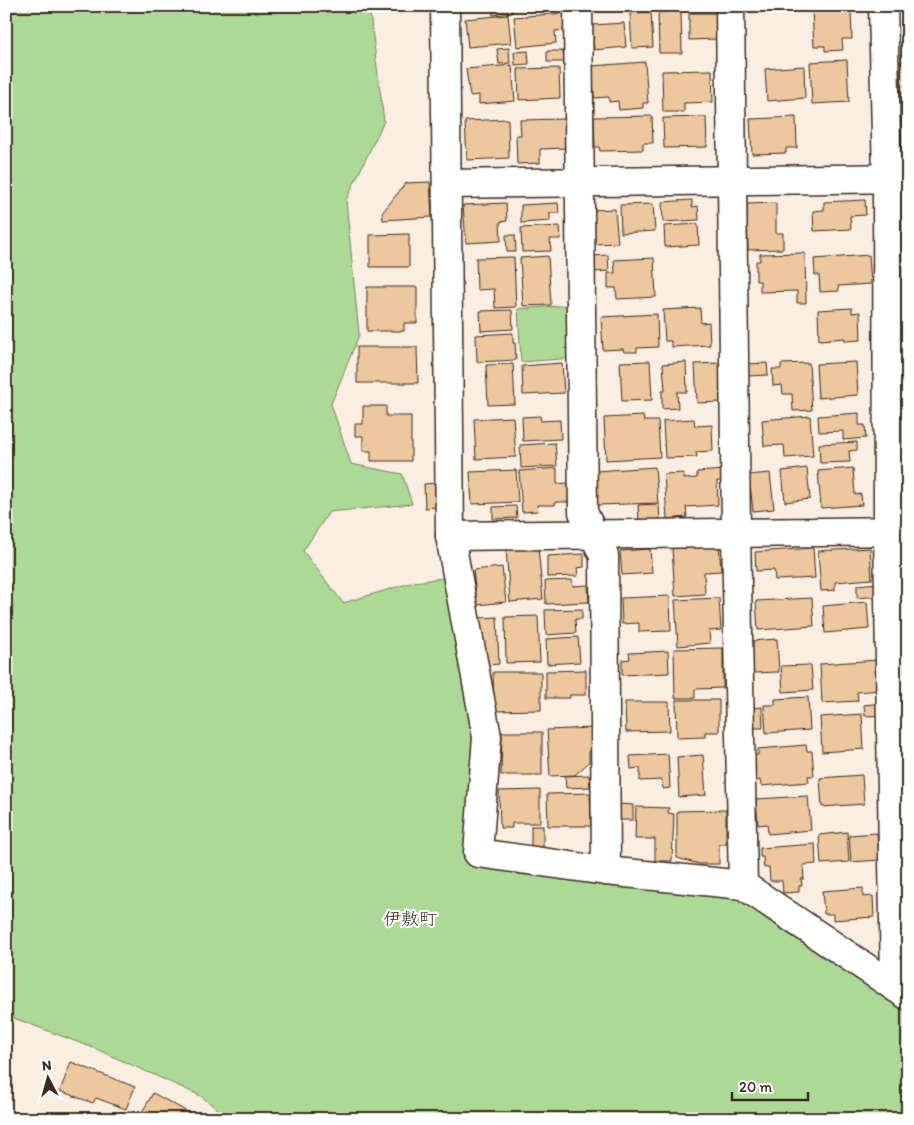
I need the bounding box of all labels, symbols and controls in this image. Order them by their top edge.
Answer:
district label: 伊敷町 [383,908,437,930]
north arrow [22,1052,72,1102]
text: N [41,1057,52,1075]
scale bar [732,1070,808,1102]
text: 20 m [739,1078,773,1096]

